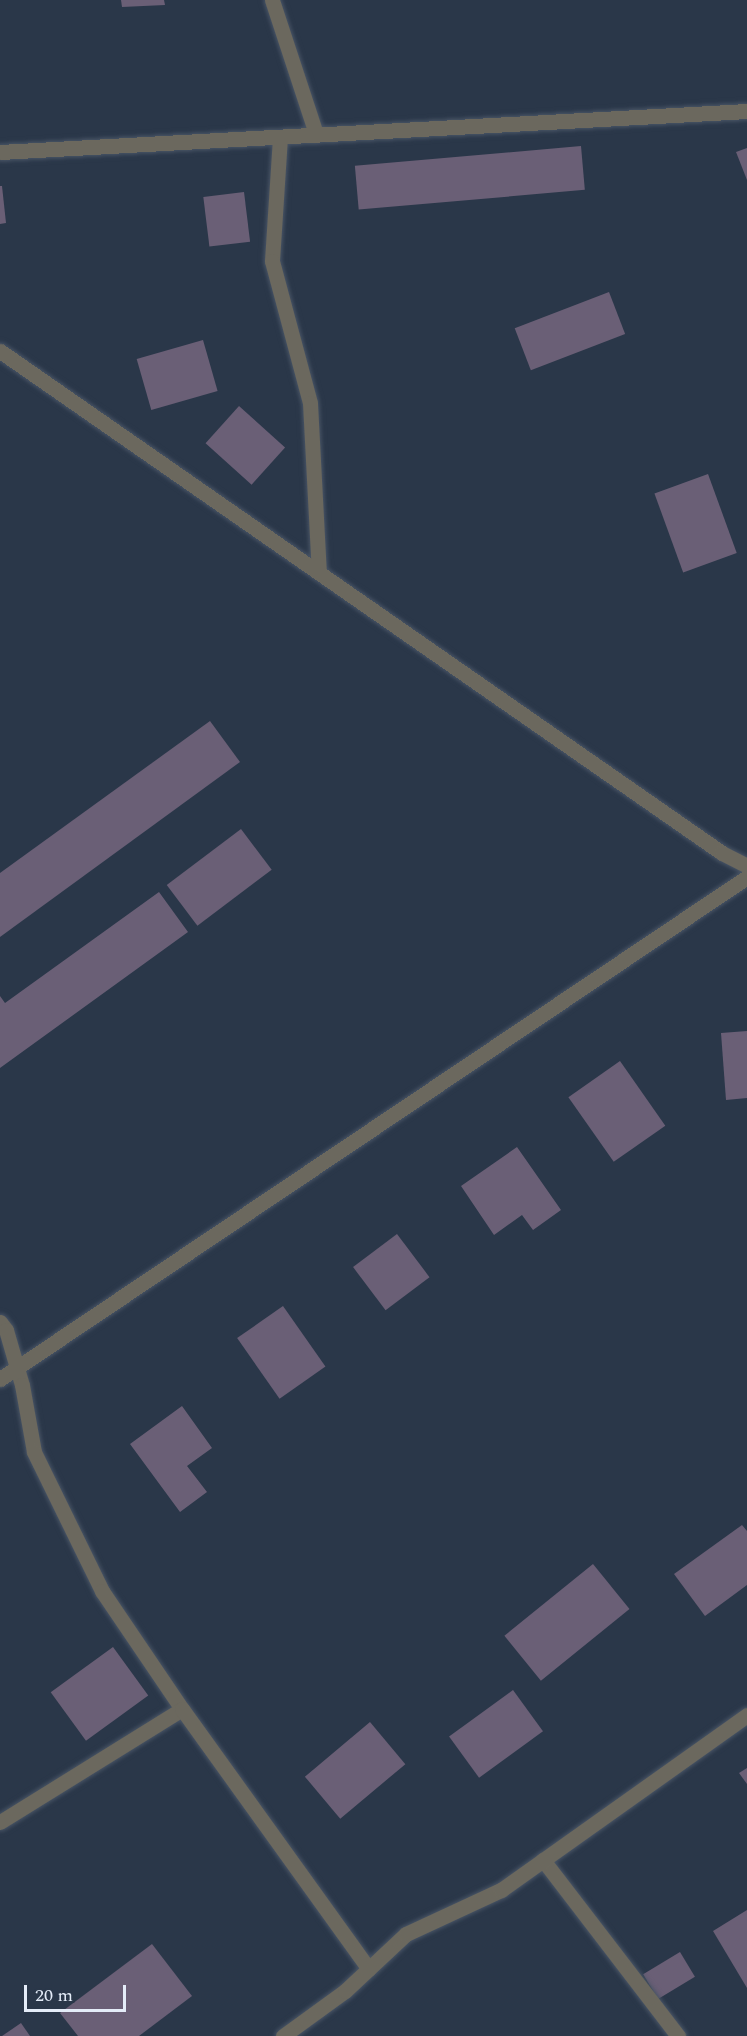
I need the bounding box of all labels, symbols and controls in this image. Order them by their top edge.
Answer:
scale bar [27,1973,129,2011]
text: 20 m [35,1982,73,2009]

